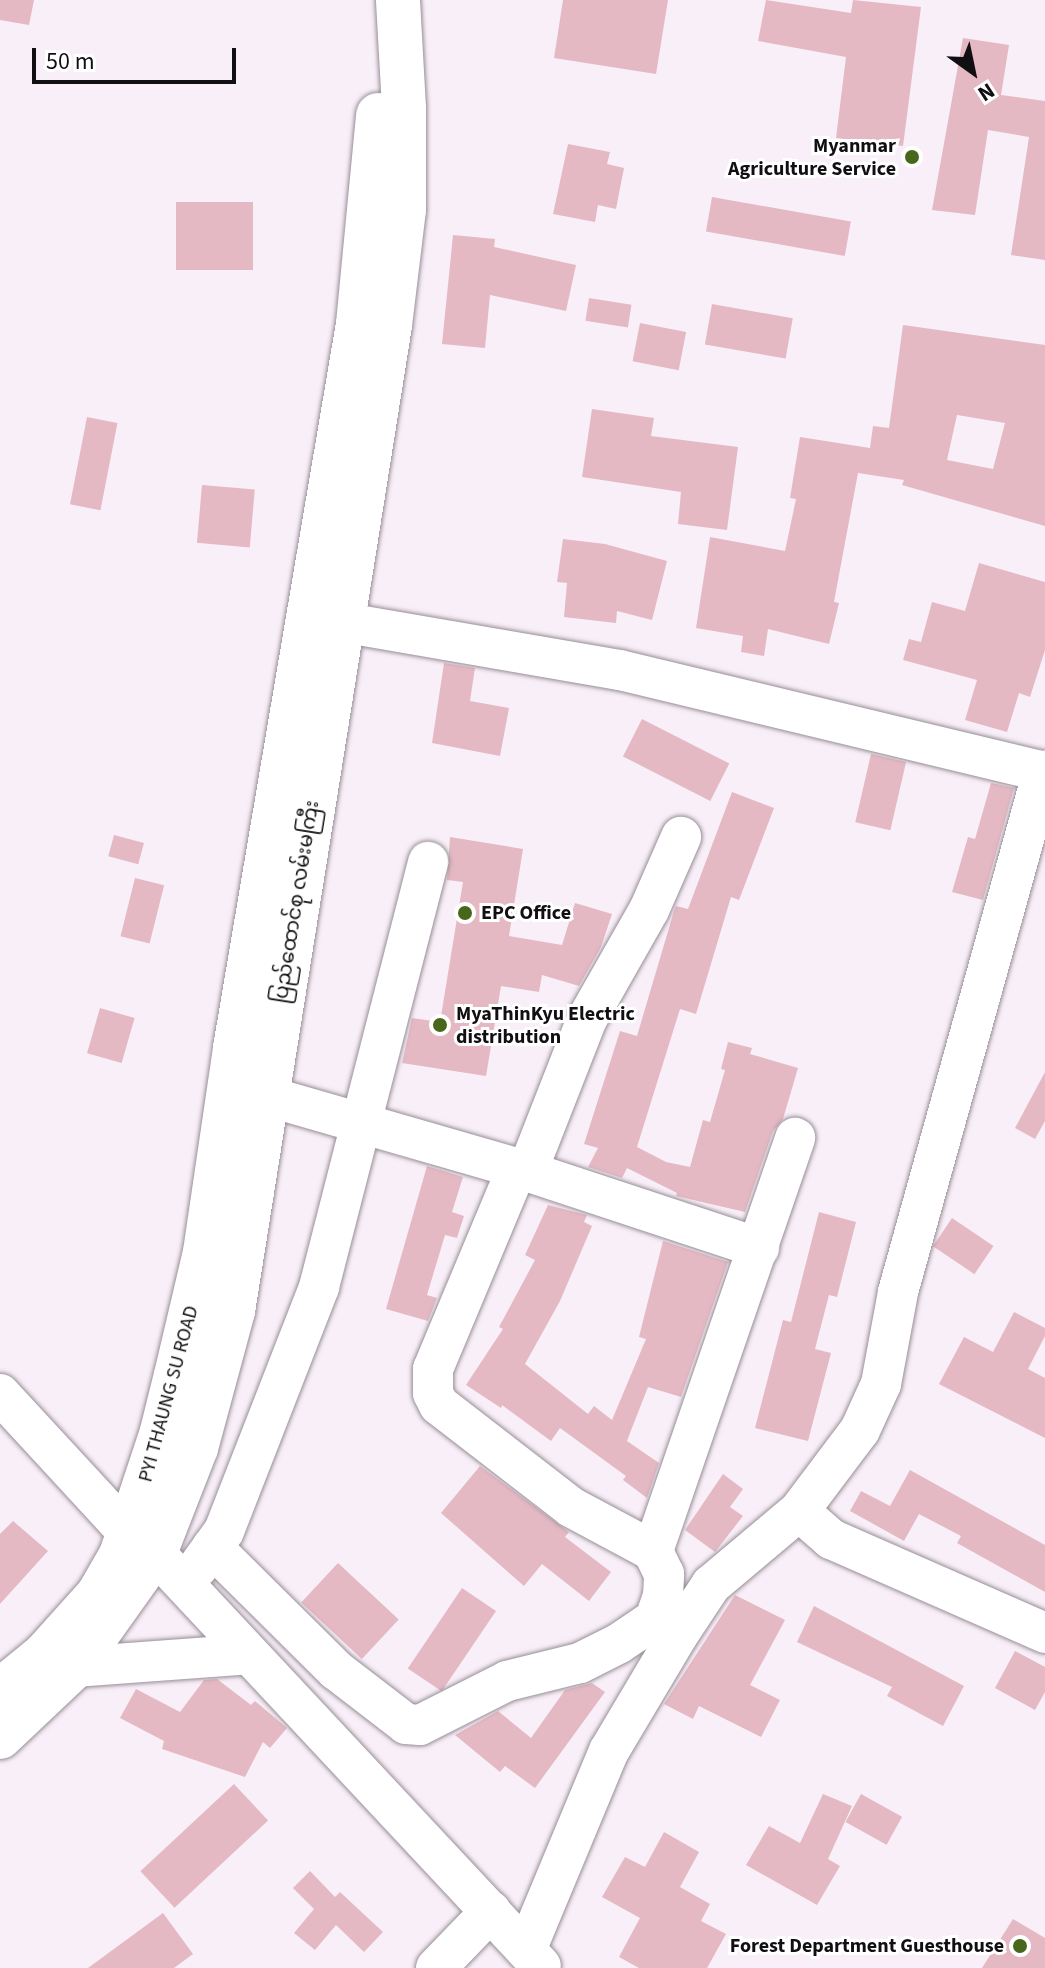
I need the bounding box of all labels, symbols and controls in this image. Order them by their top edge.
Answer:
scale bar [36,32,240,82]
north arrow [933,32,1013,112]
text: 50 m [46,44,95,79]
text: N [971,75,1001,110]
place label: Myanmar Agriculture Service [728,134,896,181]
marker: Myanmar Agriculture Service [903,148,921,166]
street label: ပြည်ထောင်စု လမ်းမကြီး [269,799,325,1005]
place label: EPC Office [481,901,571,925]
marker: EPC Office [456,904,474,922]
place label: MyaThinKyu Electric distribution [456,1002,635,1049]
marker: MyaThinKyu Electric distribution [431,1016,449,1034]
street label: PYI THAUNG SU ROAD [134,1303,204,1485]
place label: Forest Department Guesthouse [730,1934,1004,1958]
marker: Forest Department Guesthouse [1011,1937,1029,1955]

